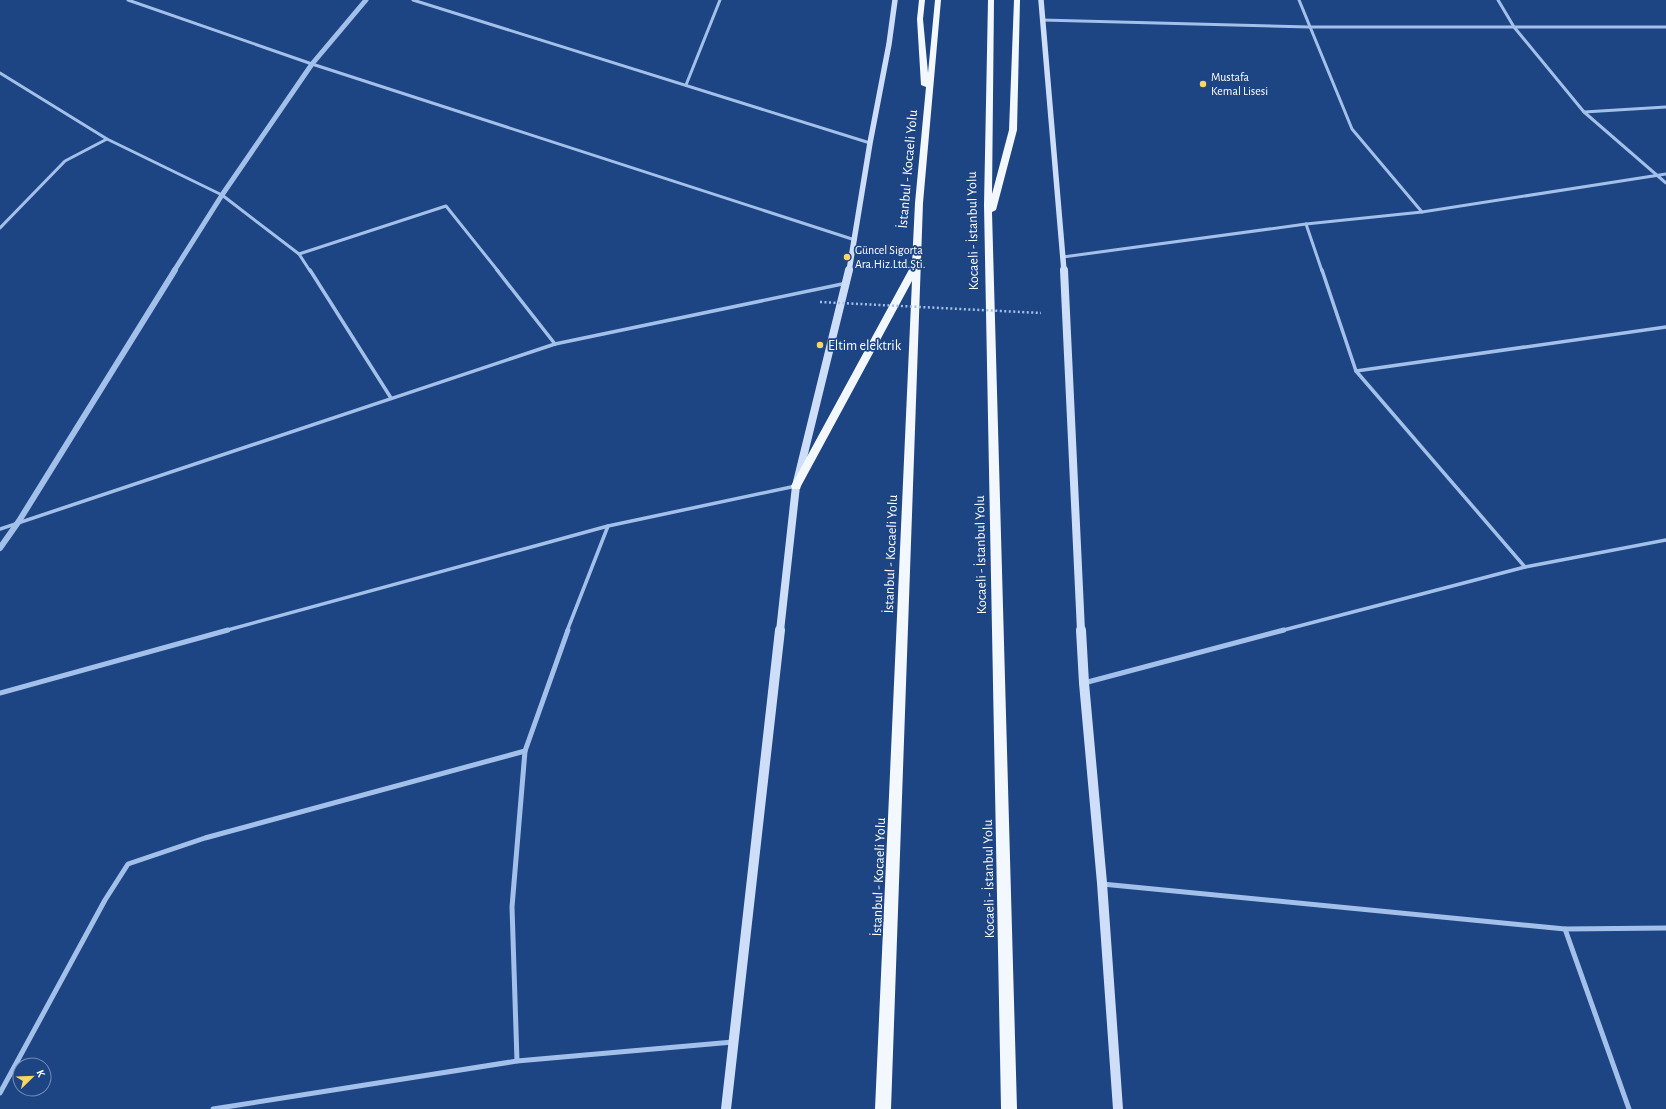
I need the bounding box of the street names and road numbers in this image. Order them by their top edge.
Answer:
street label: İstanbul - Kocaeli Yolu [893,109,920,229]
street label: Kocaeli - İstanbul Yolu [962,171,981,291]
street label: İstanbul - Kocaeli Yolu [879,494,900,614]
street label: Kocaeli - İstanbul Yolu [970,495,989,615]
street label: İstanbul - Kocaeli Yolu [867,817,888,937]
street label: Kocaeli - İstanbul Yolu [978,819,997,939]

